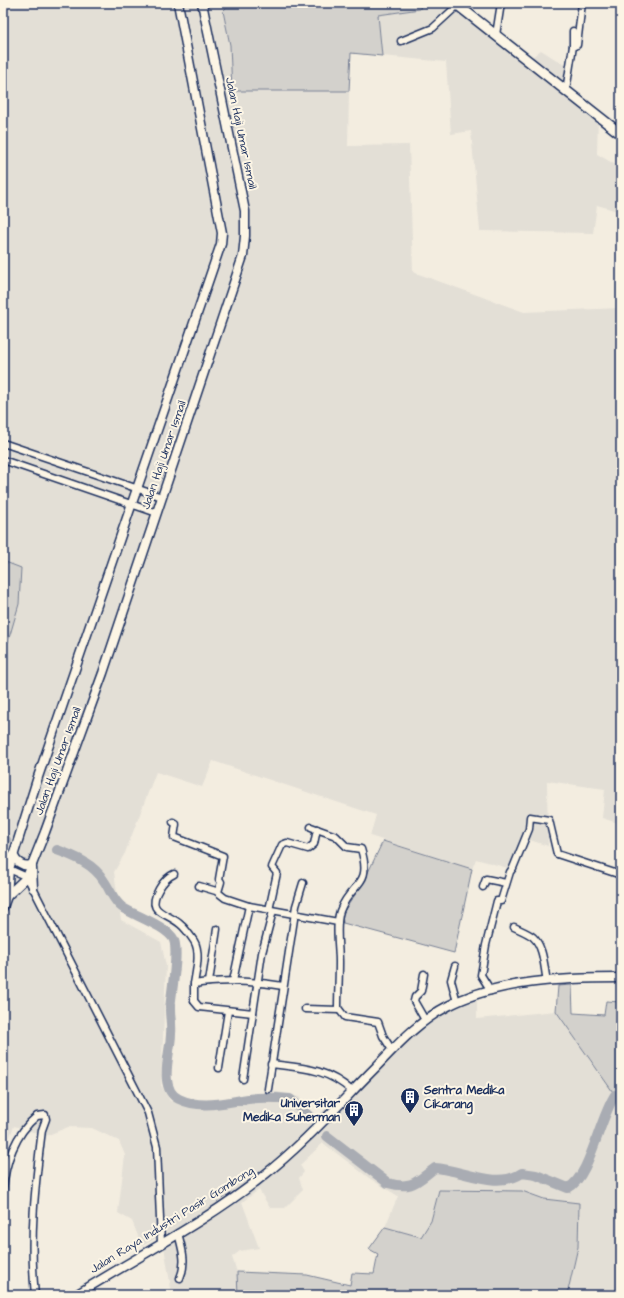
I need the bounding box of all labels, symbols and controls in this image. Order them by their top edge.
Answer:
street label: Jalan Haji Umar Ismail [221,75,261,191]
street label: Jalan Haji Umar Ismail [137,398,191,512]
street label: Jalan Haji Umar Ismail [31,704,86,817]
place label: Sentra Medika Cikarang [423,1082,505,1115]
building icon: Sentra Medika Cikarang [399,1086,421,1114]
place label: Universitar Medika Suherman [243,1095,340,1126]
building icon: Universitar Medika Suherman [343,1099,365,1127]
street label: Jalan Raya Industri Pasir Gombong [87,1162,258,1279]

